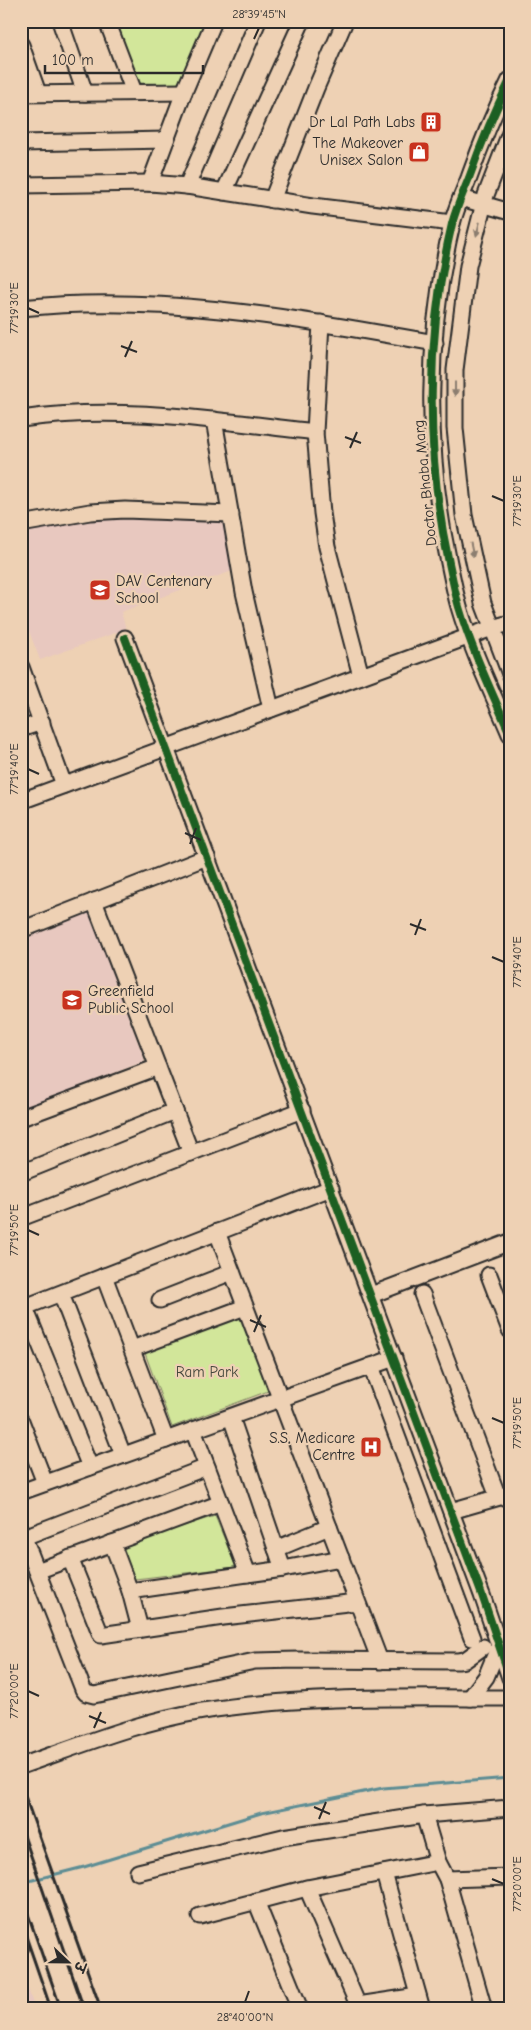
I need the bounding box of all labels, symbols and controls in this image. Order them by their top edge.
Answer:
text: 28°39'45"N [232,7,286,21]
scale bar [45,42,202,74]
text: 100 m [52,51,94,69]
building icon: Dr Lal Path Labs [419,110,443,134]
place label: Dr Lal Path Labs [309,113,415,131]
place label: The Makeover Unisex Salon [313,134,403,169]
shop icon: The Makeover Unisex Salon [407,140,431,164]
one-way arrow [474,221,482,236]
text: 77°19'30"E [7,282,21,334]
one-way arrow [451,381,459,397]
street label: Doctor Bhaba Marg [409,419,441,547]
text: 77°19'30"E [510,475,524,527]
one-way arrow [468,543,476,558]
place label: DAV Centenary School [116,572,212,607]
school or university icon: DAV Centenary School [88,578,112,602]
text: 77°19'40"E [7,743,21,795]
text: 77°19'40"E [510,936,524,988]
place label: Greenfield Public School [88,982,174,1017]
school or university icon: Greenfield Public School [60,988,84,1012]
text: 77°19'50"E [7,1204,21,1256]
park label: Ram Park [176,1363,239,1381]
text: 77°19'50"E [510,1397,524,1449]
place label: S.S. Medicare Centre [269,1429,355,1464]
hospital icon: S.S. Medicare Centre [359,1435,383,1459]
text: 77°20'00"E [7,1663,21,1719]
text: 77°20'00"E [510,1856,524,1912]
north arrow [42,1938,92,1988]
text: उ [69,1957,90,1976]
text: 28°40'00"N [217,2010,273,2024]

